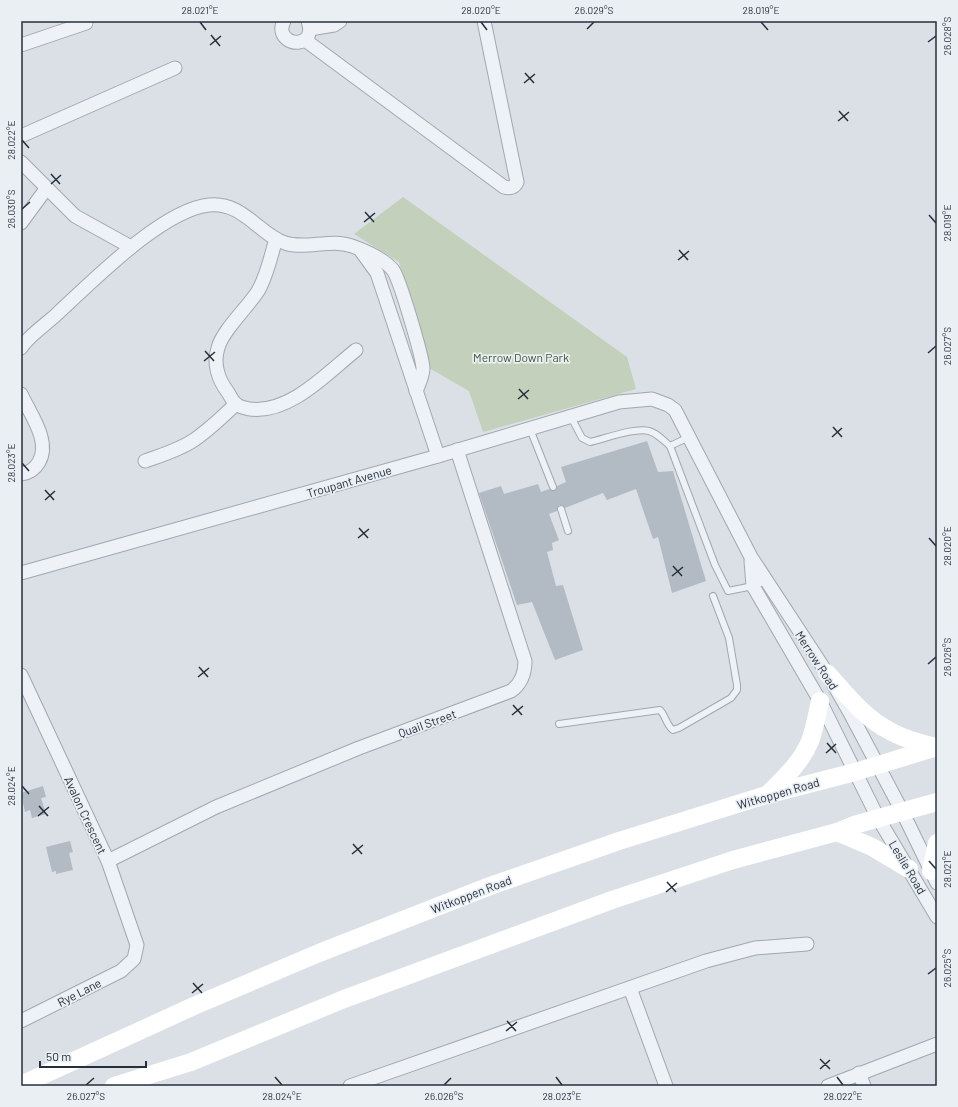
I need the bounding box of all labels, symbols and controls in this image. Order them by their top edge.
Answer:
text: 28.021°E [181,4,219,16]
text: 28.020°E [461,4,501,16]
text: 26.029°S [575,4,614,16]
text: 28.019°E [743,4,779,16]
text: 26.028°S [941,16,953,55]
text: 28.022°E [5,120,17,160]
text: 26.030°S [5,189,17,229]
text: 28.019°E [941,205,953,241]
text: 26.027°S [941,327,953,365]
park label: Merrow Down Park [473,350,569,364]
text: 28.023°E [5,444,17,482]
street label: Troupant Avenue [305,462,393,500]
text: 28.020°E [941,526,953,566]
street label: Merrow Road [793,628,841,692]
text: 26.026°S [941,637,953,676]
street label: Quail Street [396,706,458,740]
text: 28.024°E [5,766,17,806]
street label: Avalon Crescent [62,774,110,856]
street label: Witkoppen Road [735,775,821,811]
street label: Leslie Road [887,838,929,896]
text: 28.021°E [941,850,953,888]
street label: Witkoppen Road [429,872,513,916]
text: 26.025°S [941,948,953,987]
street label: Rye Lane [55,975,103,1009]
scale bar [40,1043,146,1069]
text: 50 m [46,1049,71,1063]
text: 26.027°S [67,1090,105,1102]
text: 28.024°E [262,1090,302,1102]
text: 26.026°S [425,1090,464,1102]
text: 28.023°E [543,1090,581,1102]
text: 28.022°E [823,1090,863,1102]

